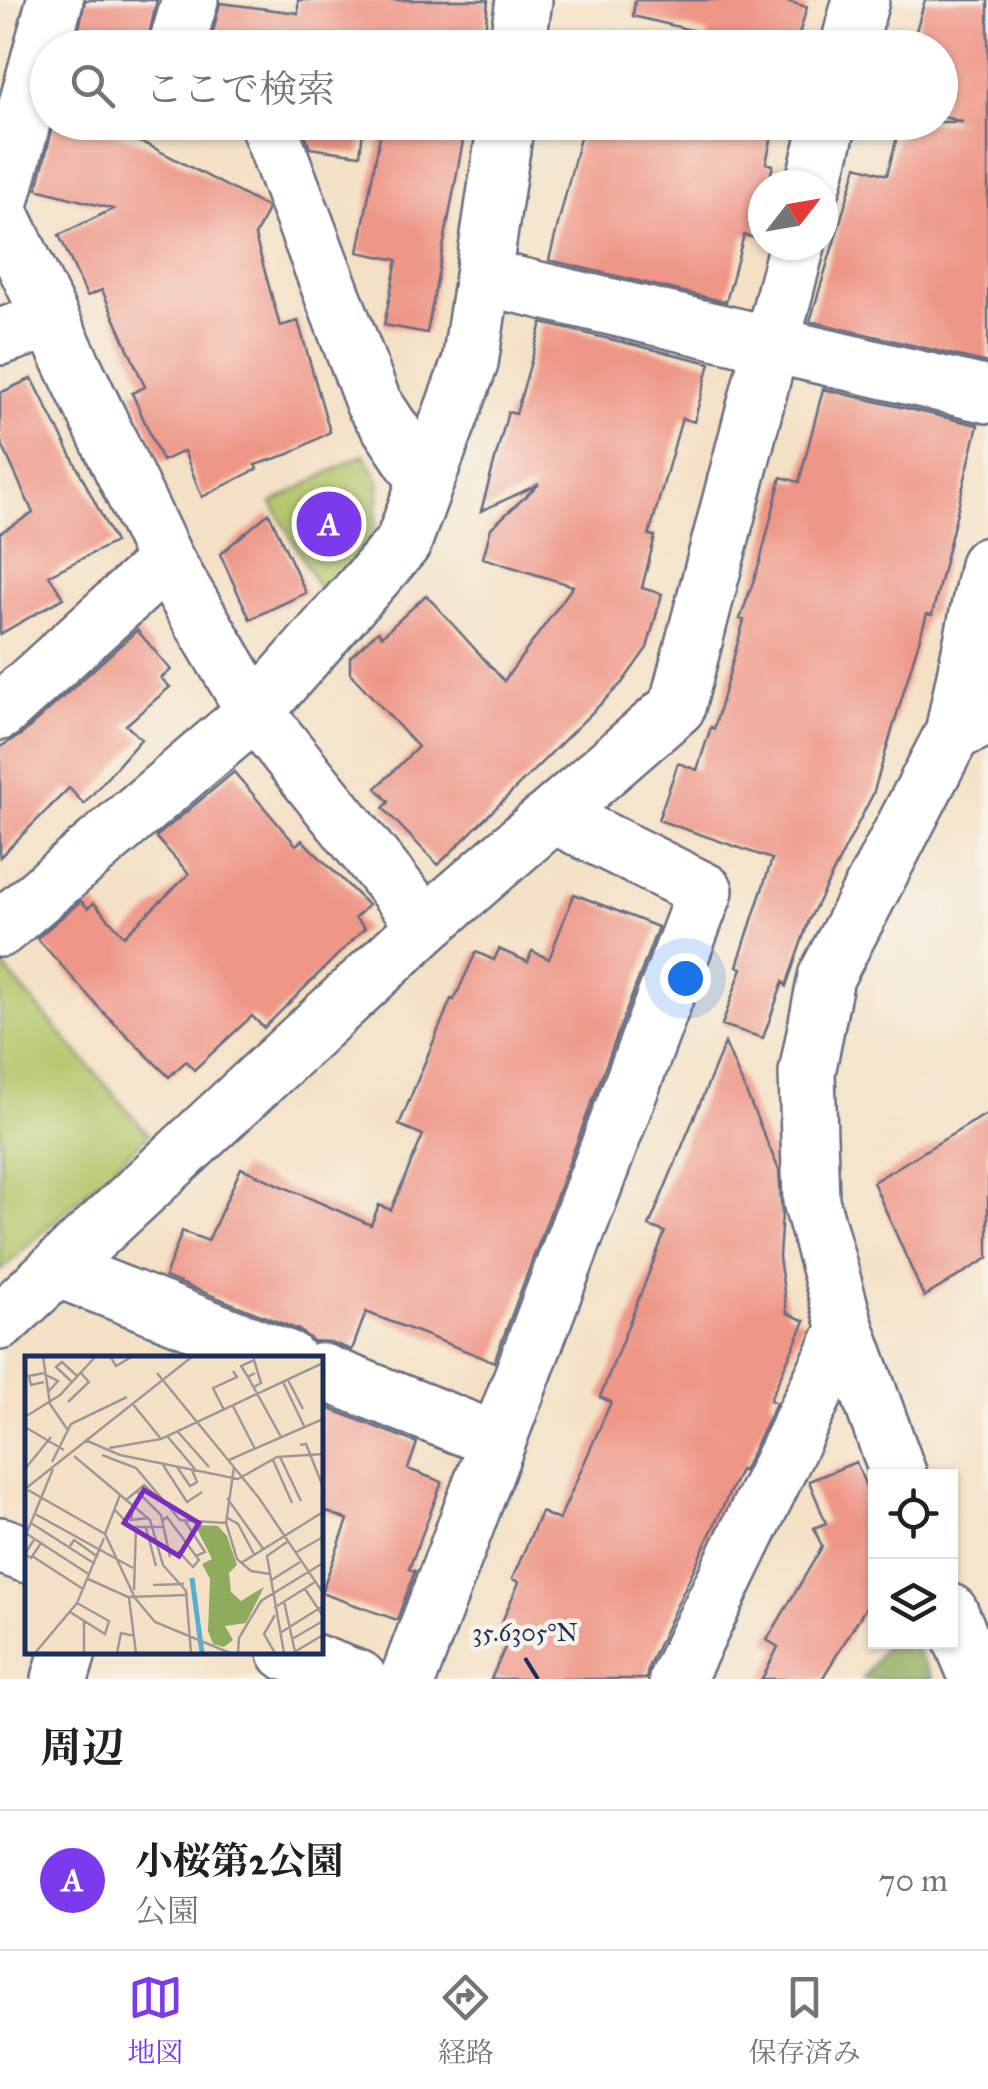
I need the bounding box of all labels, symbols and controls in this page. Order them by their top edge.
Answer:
search box [30,30,958,140]
icon: search [65,58,120,113]
text: ここで検索 [145,66,335,112]
north arrow [748,170,838,260]
pin: A [296,486,362,562]
your location [660,953,711,1004]
inset map [25,1356,322,1654]
map controls [868,1469,958,1649]
button: locate [868,1469,958,1559]
button: layers [868,1559,958,1649]
text: 35.6305°N [472,1617,578,1648]
text: 周辺 [40,1722,124,1774]
text: 小桜第2公園 [135,1838,344,1884]
text: A [62,1861,83,1900]
text: 70 m [879,1861,948,1900]
text: 公園 [135,1892,199,1931]
tab: 地図 [127,1970,183,2070]
tab: 経路 [438,1970,494,2070]
tab: 保存済み [749,1970,861,2070]

